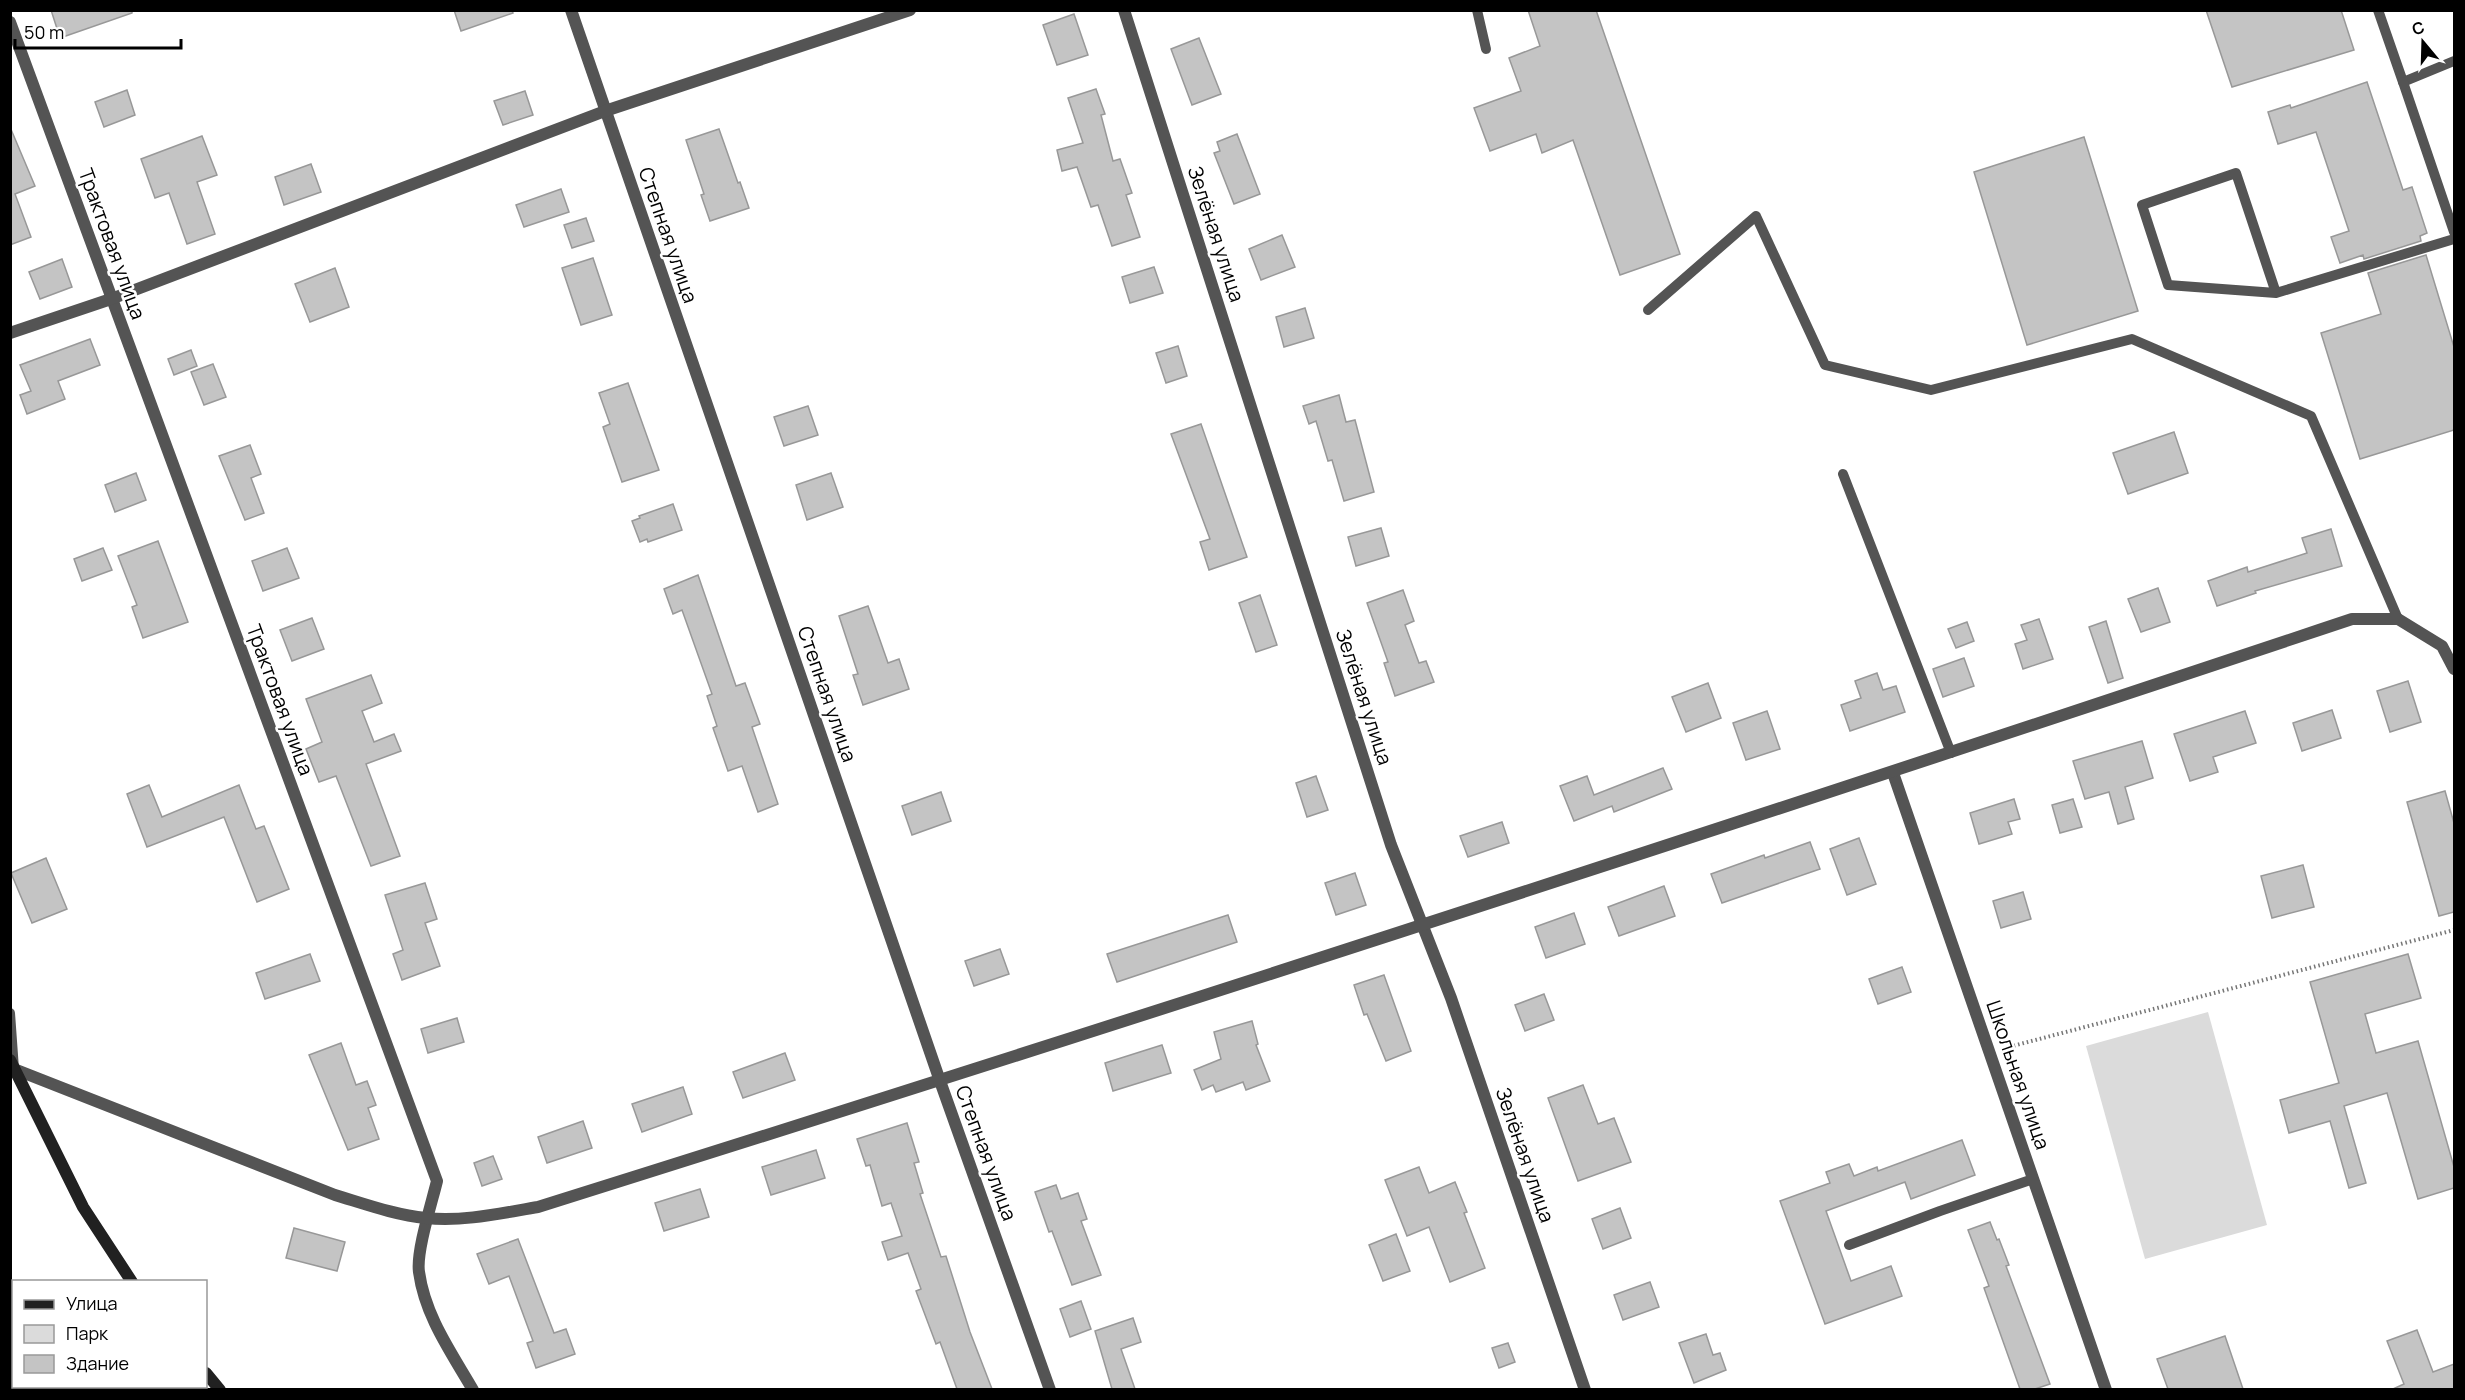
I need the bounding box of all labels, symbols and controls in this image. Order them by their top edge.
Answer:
scale bar [15,12,182,50]
north arrow [2393,12,2453,72]
text: С [2409,15,2427,40]
text: 50 m [24,20,64,44]
street label: Зелёная улица [1182,162,1251,305]
street label: Степная улица [633,163,704,306]
street label: Трактовая улица [73,165,152,323]
street label: Трактовая улица [241,621,320,779]
street label: Степная улица [792,622,863,765]
street label: Зелёная улица [1330,625,1399,768]
street label: Школьная улица [1980,997,2057,1153]
street label: Степная улица [950,1081,1023,1224]
street label: Зелёная улица [1490,1084,1561,1226]
legend [12,1280,207,1388]
text: Улица [66,1291,118,1315]
text: Парк [66,1321,109,1345]
text: Здание [66,1351,129,1375]

